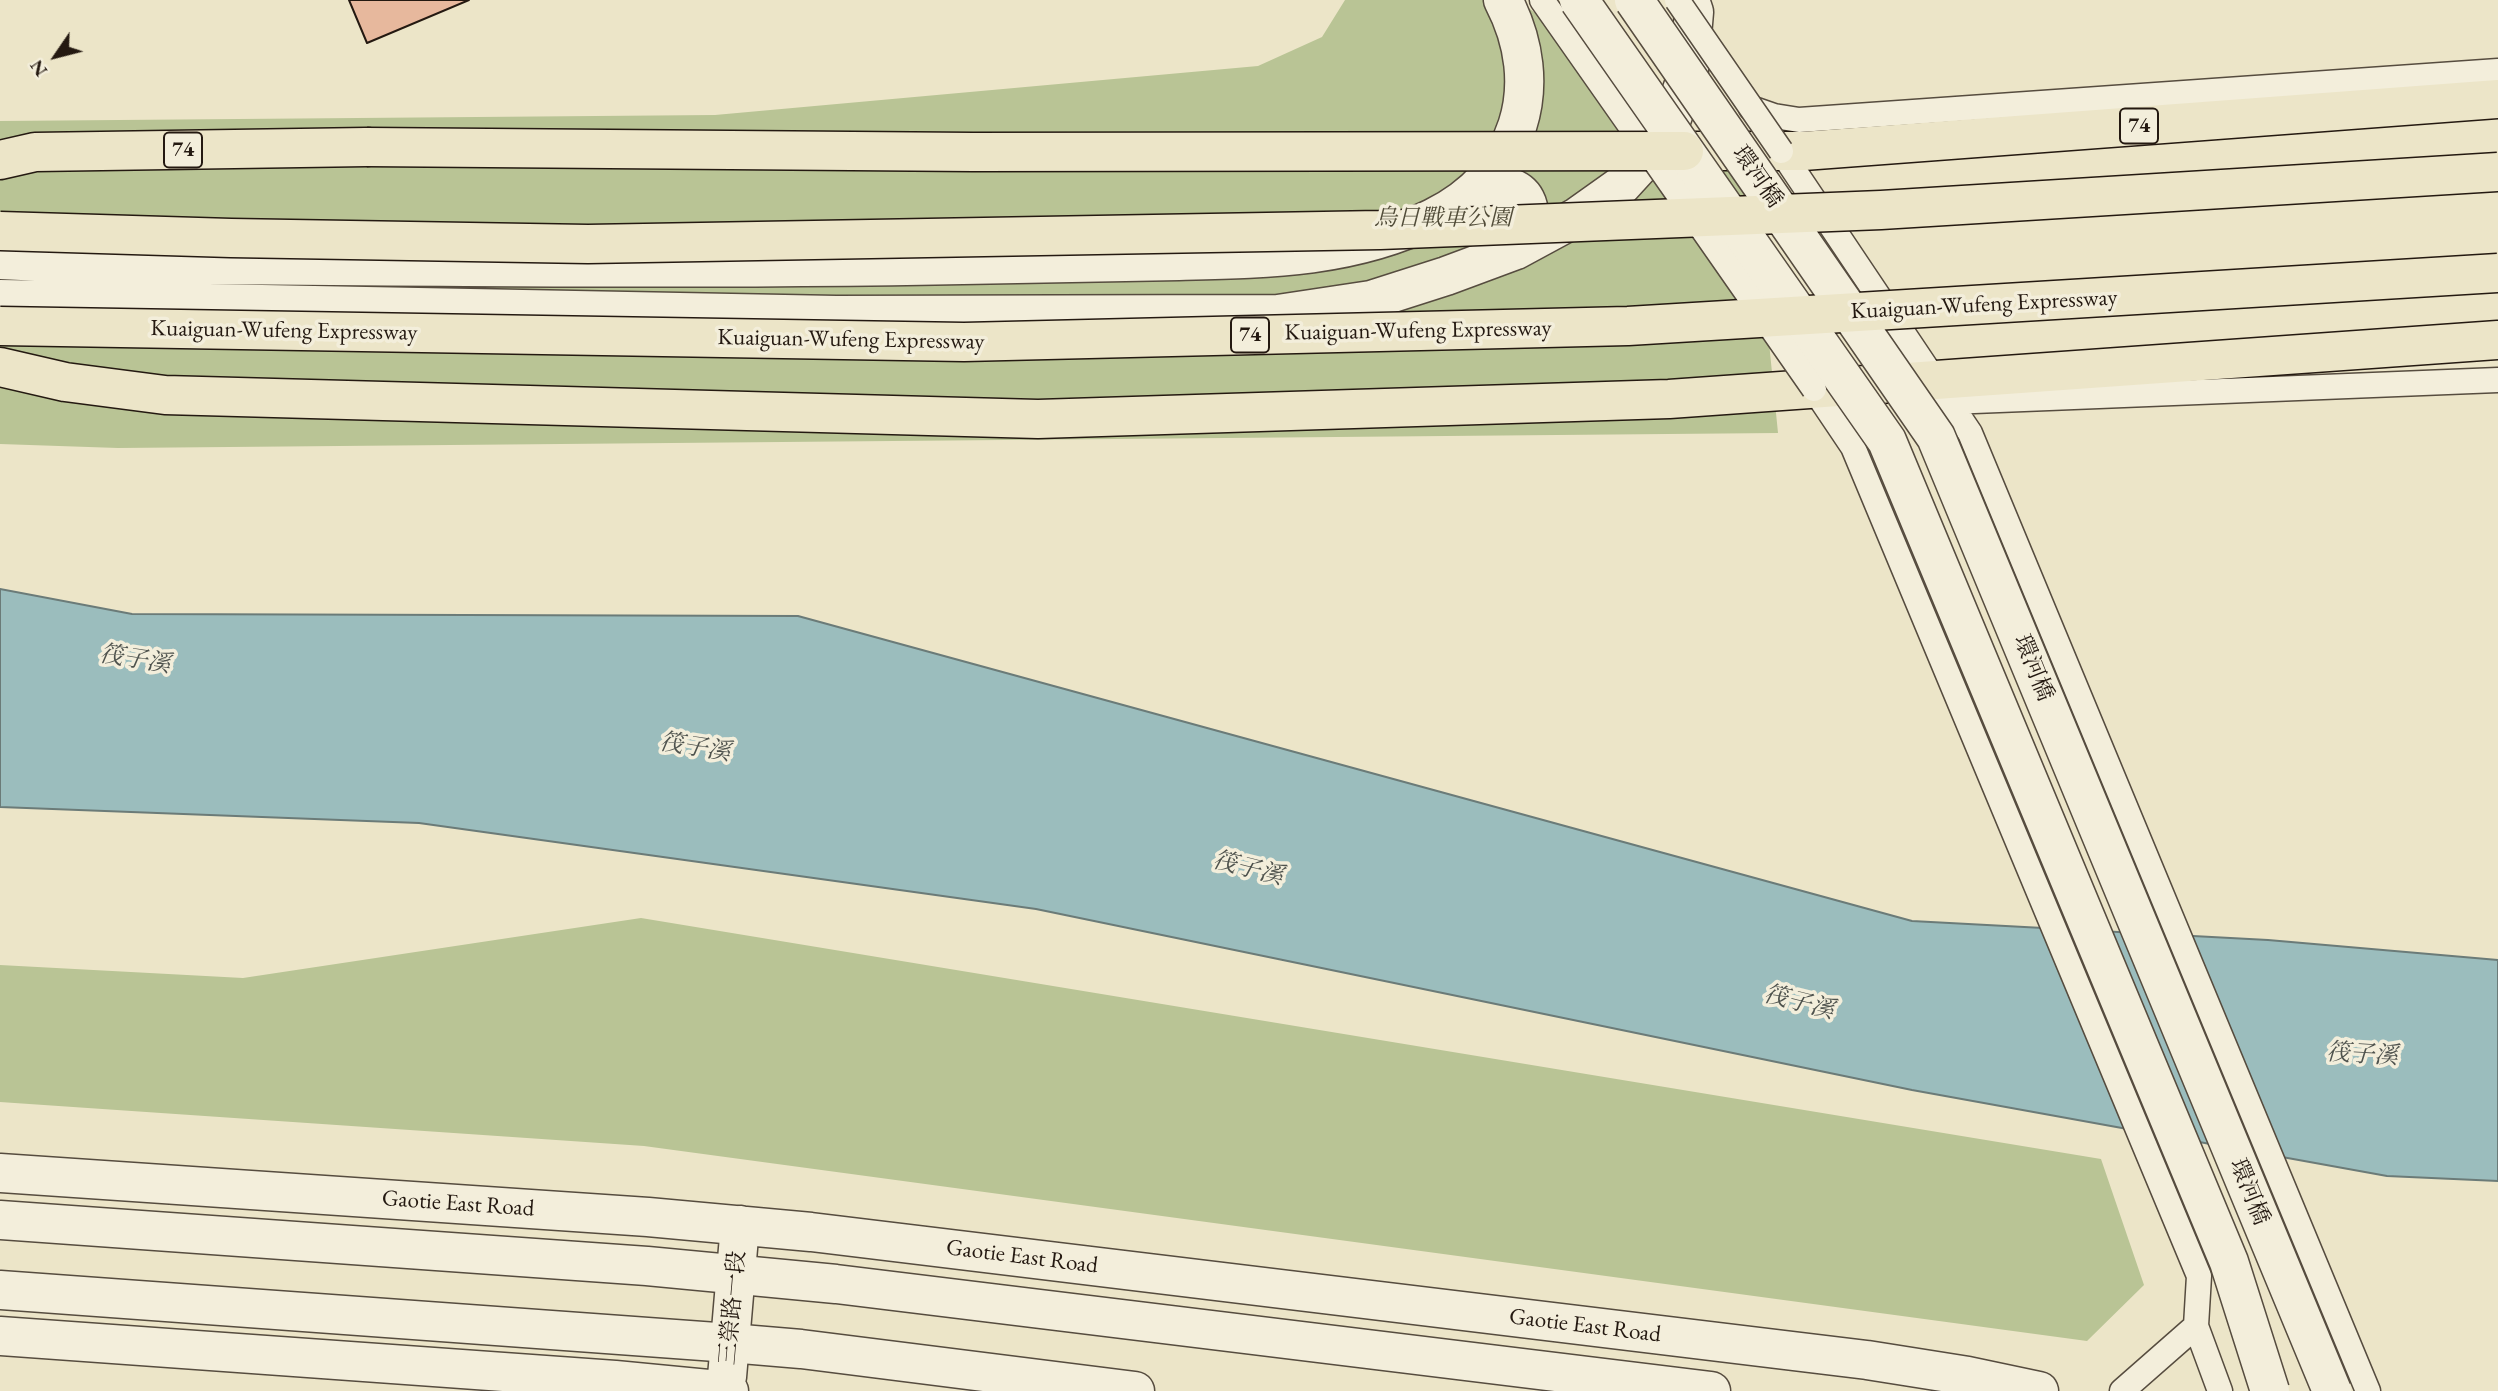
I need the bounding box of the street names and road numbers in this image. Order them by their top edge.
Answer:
road number: 74 [2120,108,2158,144]
road number: 74 [164,132,202,168]
street label: 環河橋 [1726,141,1788,213]
street label: Kuaiguan-Wufeng Expressway [1850,284,2118,326]
street label: Kuaiguan-Wufeng Expressway [150,315,418,347]
street label: Kuaiguan-Wufeng Expressway [1284,315,1552,347]
road number: 74 [1231,318,1269,352]
street label: Kuaiguan-Wufeng Expressway [717,324,985,356]
street label: 環河橋 [2007,631,2059,705]
street label: 環河橋 [2223,1155,2275,1229]
street label: Gaotie East Road [381,1185,535,1223]
street label: Gaotie East Road [945,1234,1099,1280]
street label: 三榮路一段 [714,1250,752,1366]
street label: Gaotie East Road [1508,1303,1662,1349]

